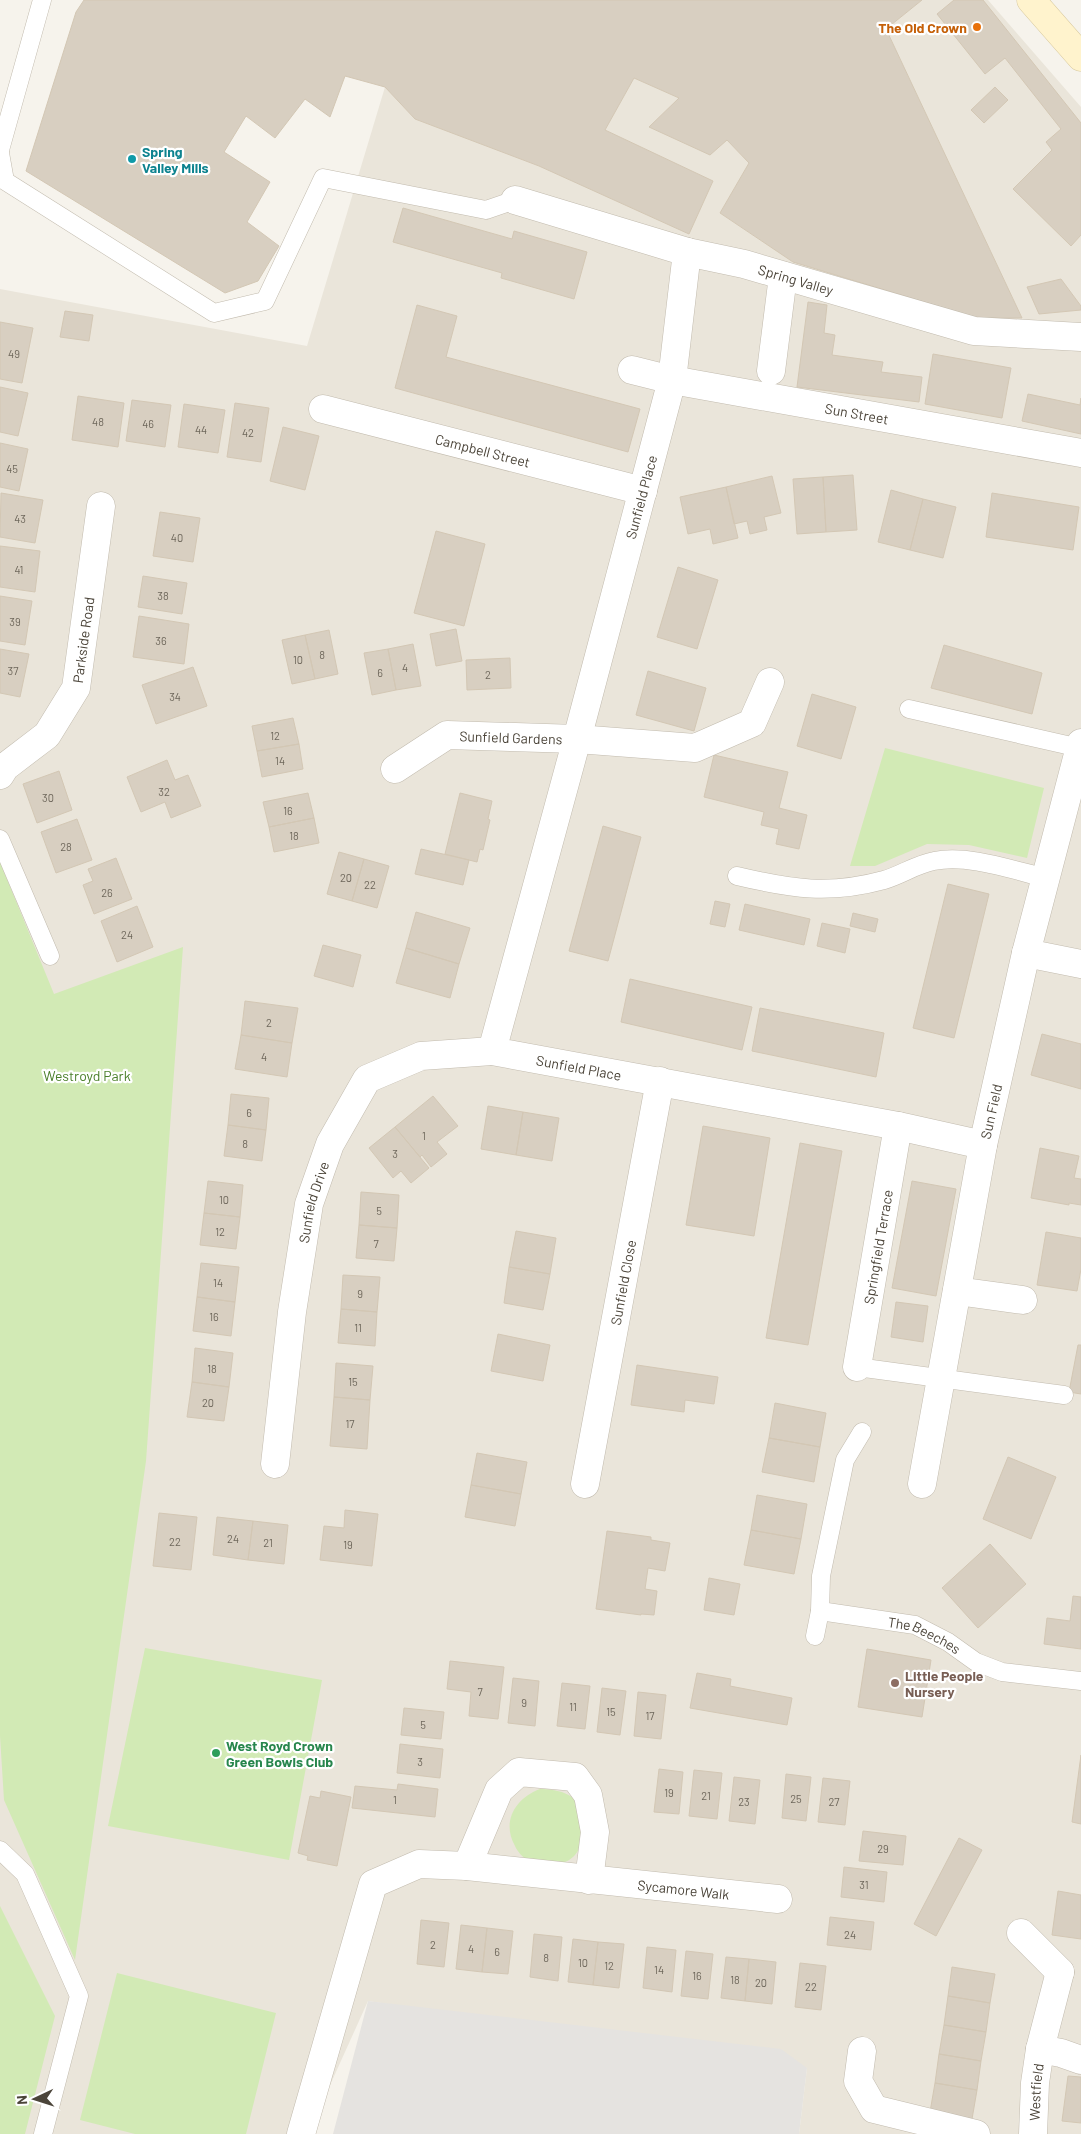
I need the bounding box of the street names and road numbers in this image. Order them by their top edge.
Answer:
street label: Spring Valley [756,260,836,298]
street label: Sun Street [824,399,890,427]
street label: Campbell Street [434,430,532,470]
street label: Sunfield Place [622,453,660,541]
street label: Parkside Road [68,596,97,684]
street label: Sunfield Gardens [459,727,563,747]
street label: Sunfield Place [535,1051,623,1083]
street label: Sun Field [976,1082,1005,1140]
street label: Sunfield Drive [294,1159,332,1244]
street label: Springfield Terrace [859,1188,896,1305]
street label: Sunfield Close [606,1238,639,1327]
street label: The Beeches [887,1613,965,1657]
street label: Sycamore Walk [637,1876,730,1902]
street label: Westfield [1025,2062,1046,2121]

